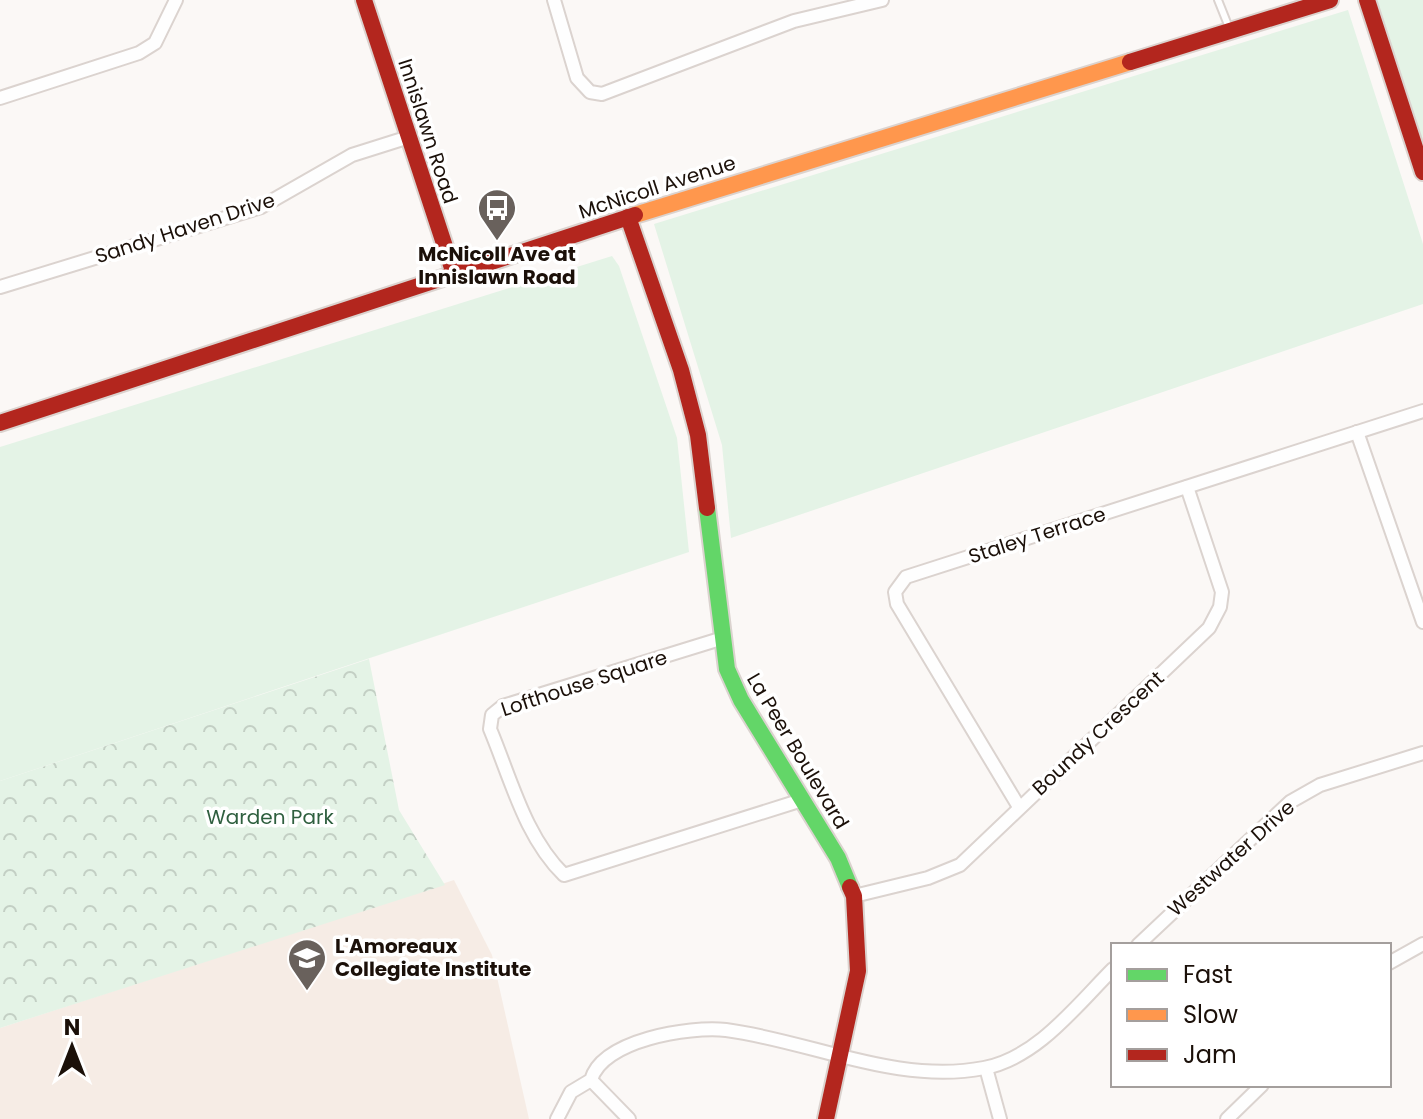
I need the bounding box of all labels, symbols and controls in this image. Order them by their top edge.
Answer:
street label: Innislawn Road [391,55,465,207]
street label: McNicoll Avenue [575,148,739,226]
street label: Sandy Haven Drive [92,186,278,270]
bus stop icon: McNicoll Ave at Innislawn Road [476,187,518,242]
place label: McNicoll Ave at Innislawn Road [418,240,576,291]
street label: Staley Terrace [965,500,1109,570]
street label: Lofthouse Square [497,643,671,723]
street label: Boundy Crescent [1026,664,1170,802]
street label: La Peer Boulevard [740,668,856,834]
street label: Westwater Drive [1161,793,1301,923]
park label: Warden Park [206,803,334,831]
place label: L'Amoreaux Collegiate Institute [335,932,531,983]
school or university icon: L'Amoreaux Collegiate Institute [286,937,328,992]
legend [1111,943,1391,1087]
text: Fast [1183,958,1233,991]
text: Slow [1183,998,1238,1031]
north arrow [32,1007,112,1087]
text: N [64,1012,80,1043]
text: Jam [1183,1038,1237,1071]

